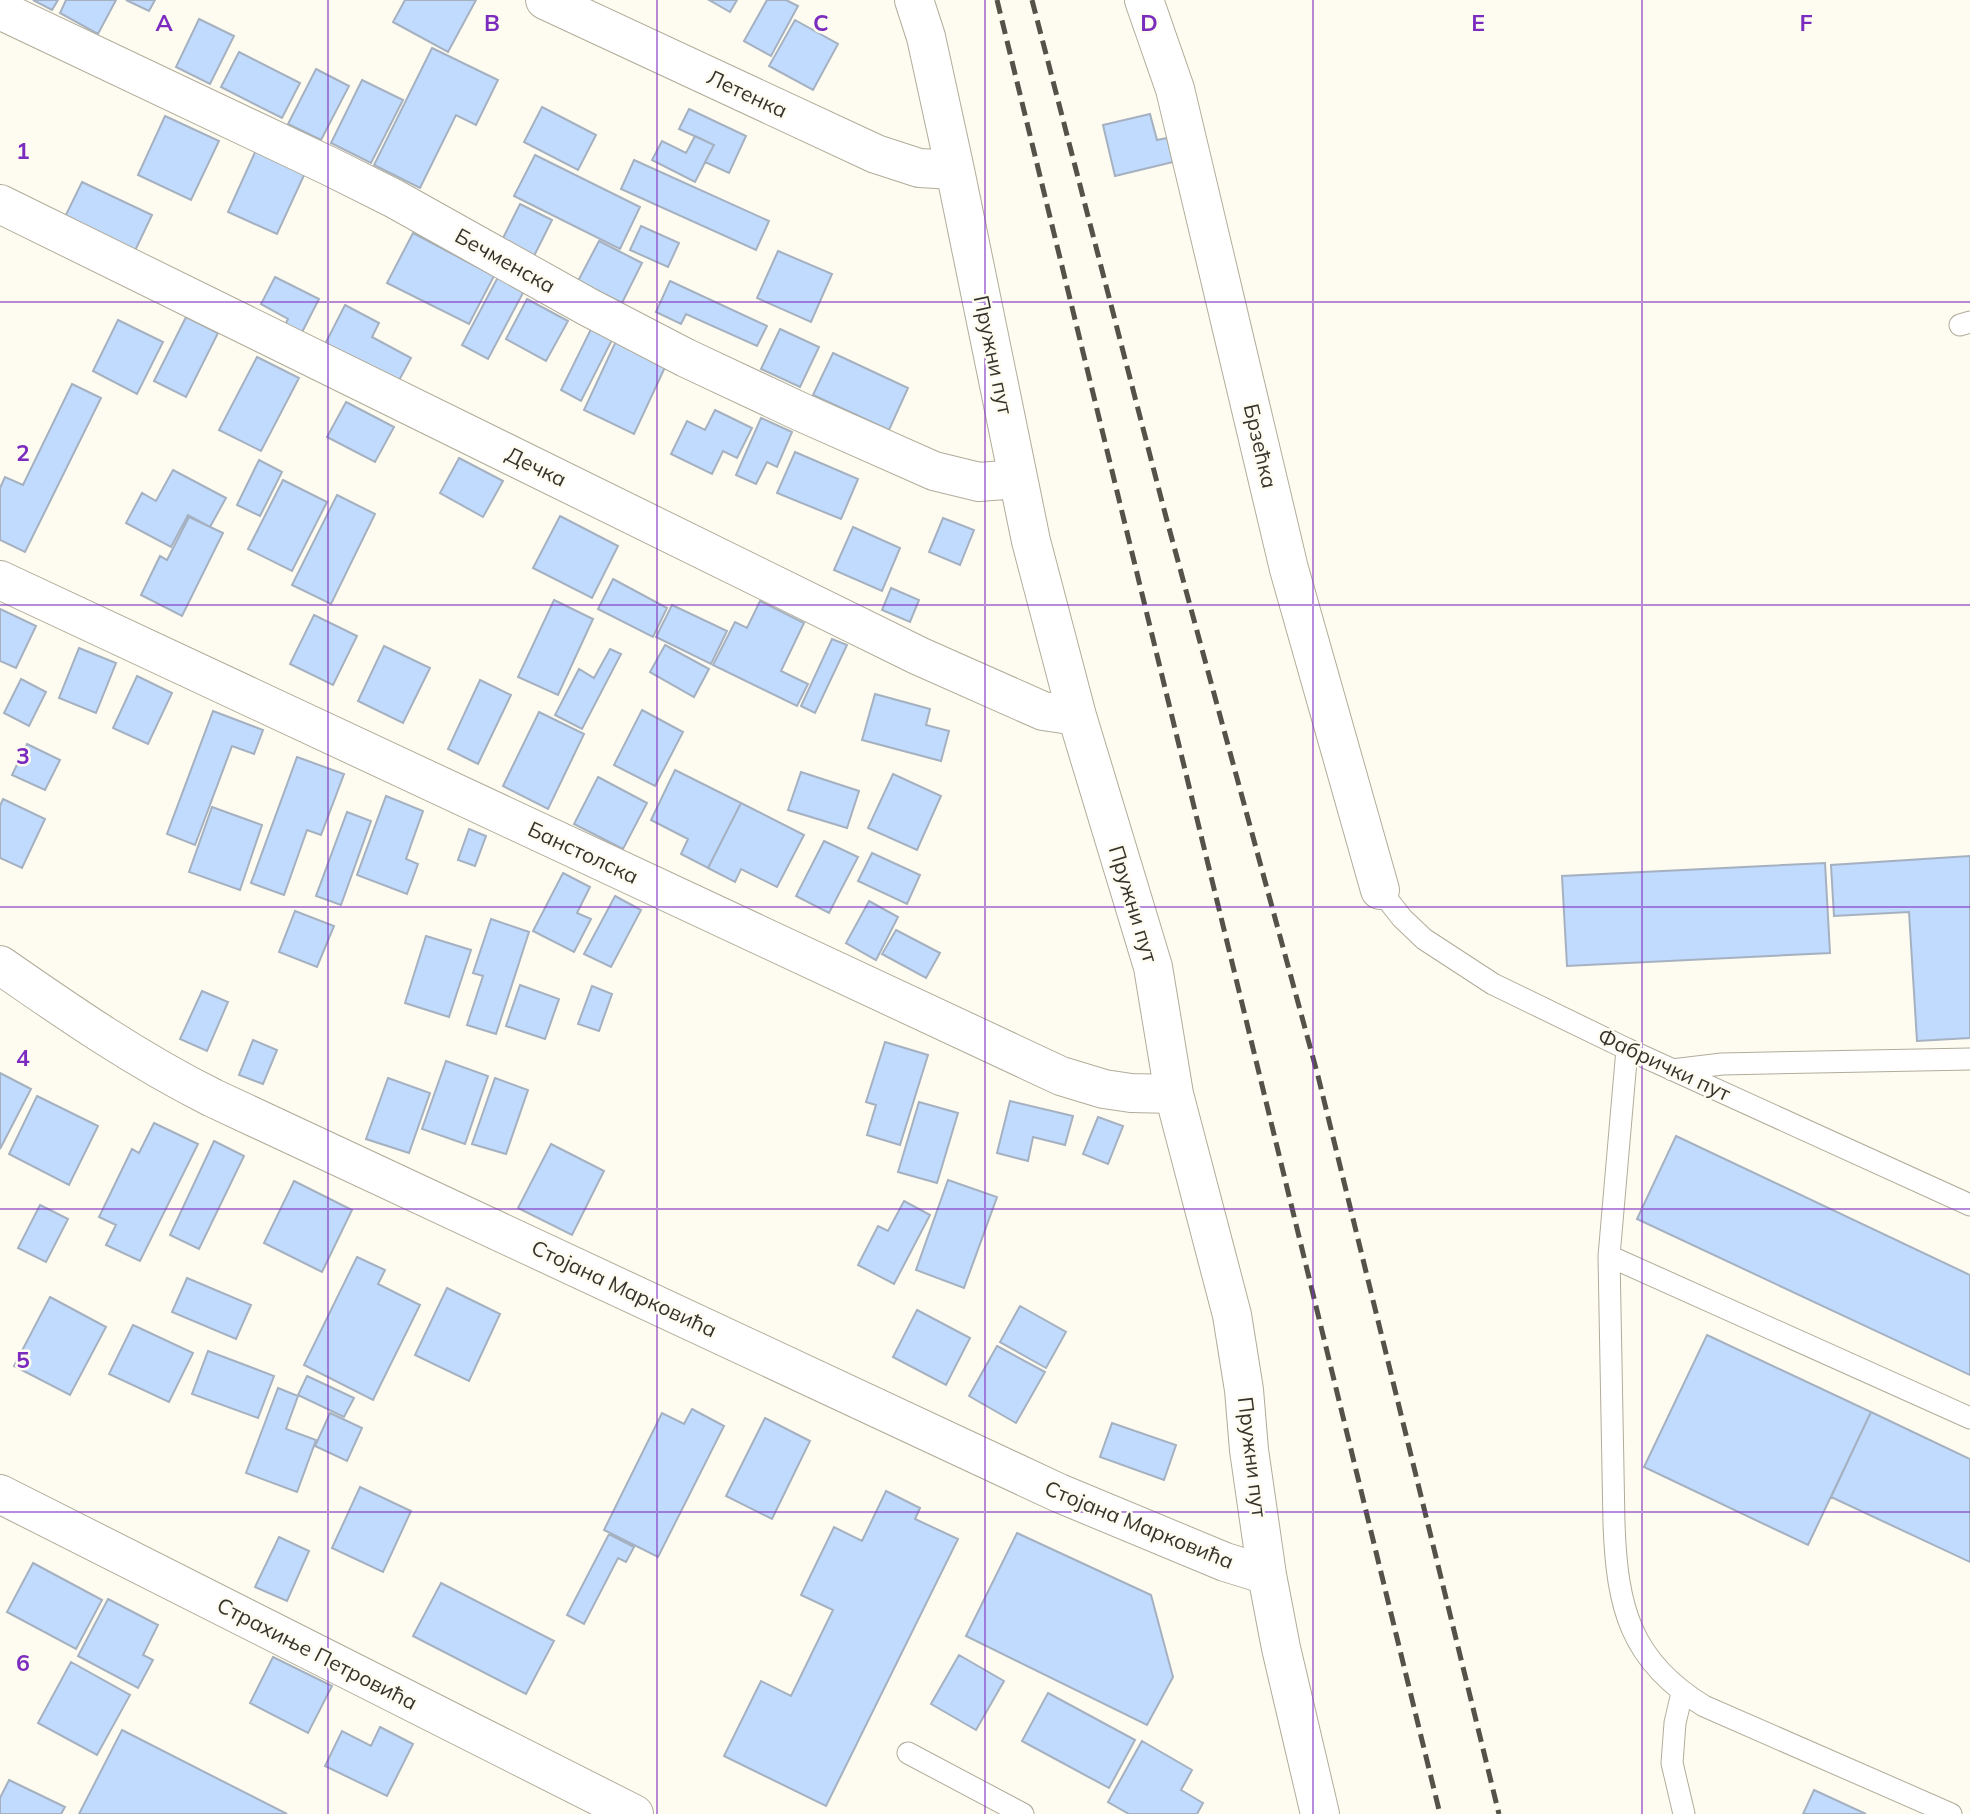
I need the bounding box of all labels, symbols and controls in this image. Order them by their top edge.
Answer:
text: A [155,8,173,37]
text: B [484,8,500,37]
text: C [813,8,829,37]
text: D [1140,8,1158,37]
text: E [1471,8,1485,37]
text: F [1799,8,1813,37]
street label: Летенка [703,63,792,123]
text: 1 [16,136,30,165]
street label: Бечменска [451,222,560,298]
street label: Пружни пут [969,293,1019,417]
street label: Брзећка [1239,401,1283,491]
text: 2 [16,438,30,467]
street label: Дечка [502,440,571,492]
text: 3 [16,741,30,770]
street label: Банстолска [524,815,643,889]
street label: Пружни пут [1104,842,1164,966]
street label: Фабрички пут [1594,1022,1735,1106]
text: 4 [16,1043,30,1072]
street label: Стојана Марковића [528,1234,721,1342]
text: 5 [16,1345,30,1374]
street label: Пружни пут [1233,1395,1273,1519]
street label: Стојана Марковића [1041,1474,1238,1574]
street label: Страхиње Петровића [213,1591,422,1715]
text: 6 [16,1648,30,1677]

